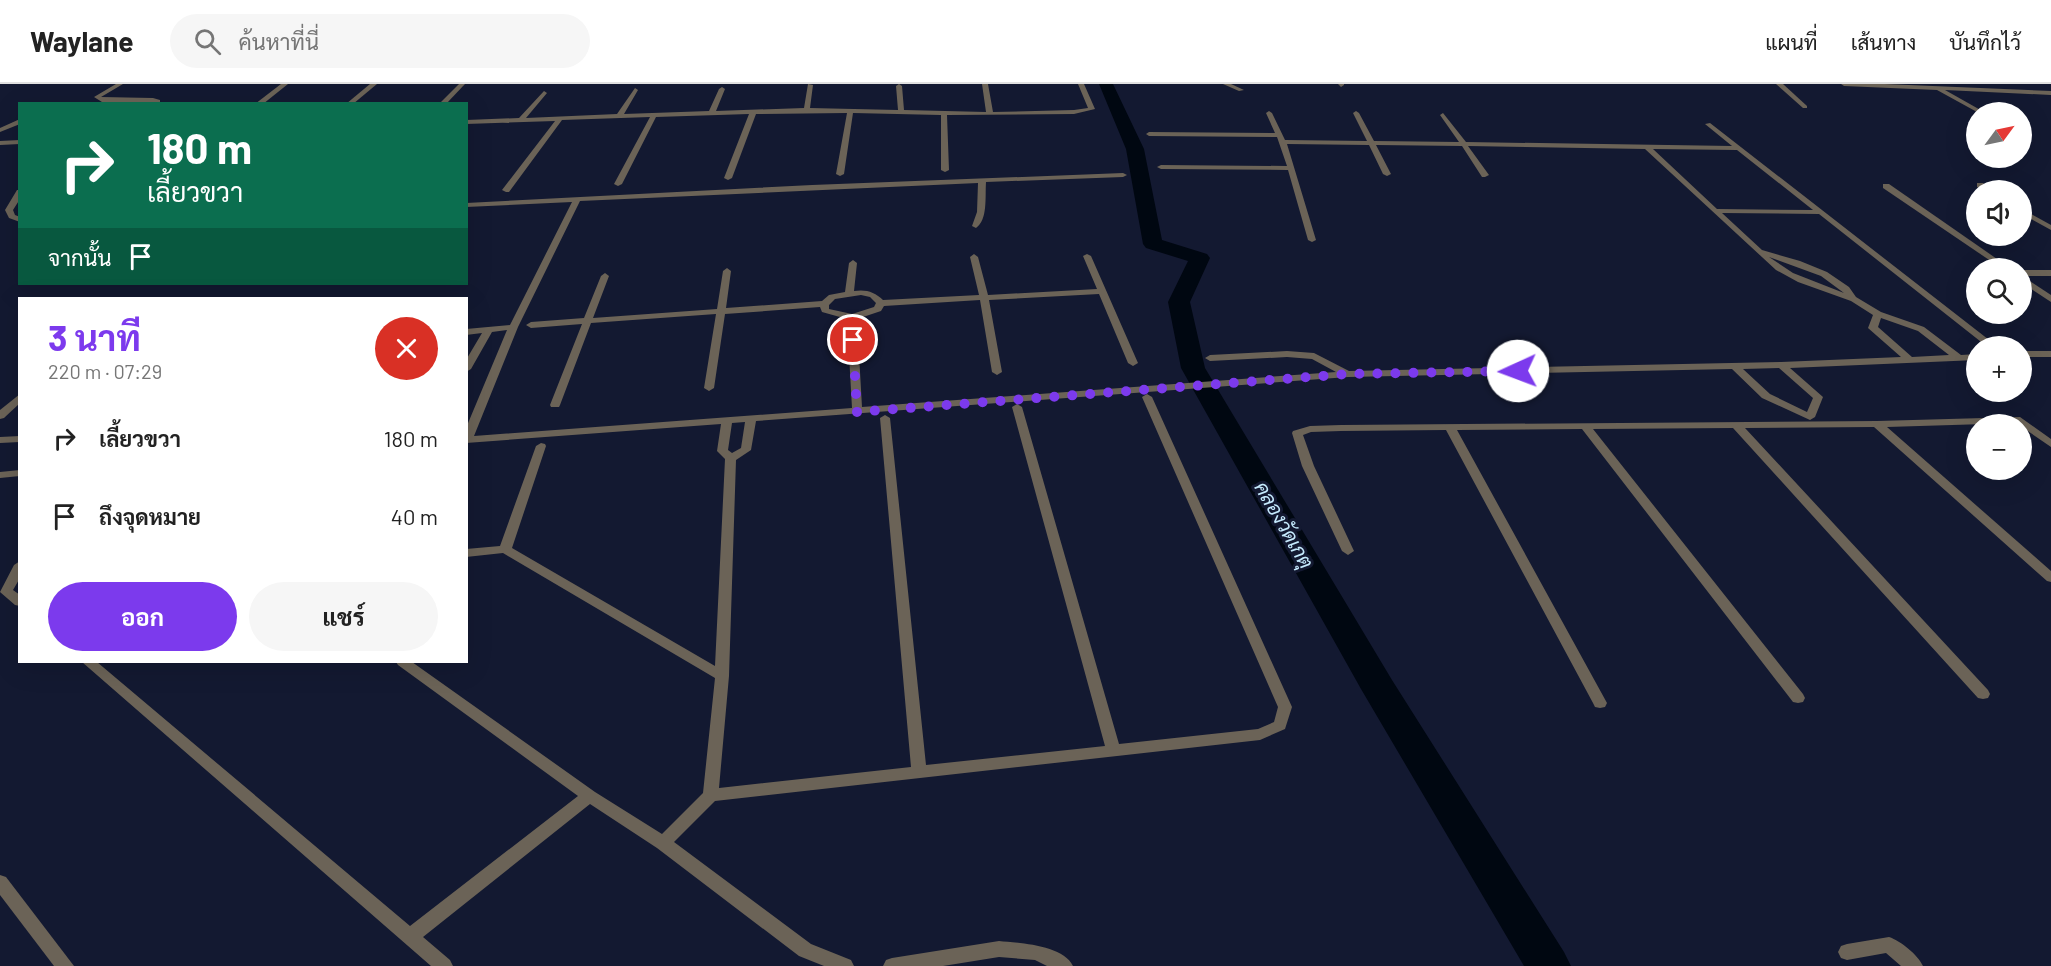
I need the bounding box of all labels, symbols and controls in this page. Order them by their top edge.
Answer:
search box [170,14,590,68]
text: Waylane [30,24,134,58]
icon: search [191,25,224,58]
text: ค้นหาที่นี่ [239,28,319,54]
text: แผนที่ [1765,29,1818,54]
text: เส้นทาง [1851,29,1916,54]
text: บันทึกไว้ [1949,29,2021,54]
north arrow [1966,102,2032,168]
map controls [1966,102,2032,480]
text: 180 m [147,122,252,172]
icon: right [48,126,126,204]
text: เลี้ยวขวา [147,175,243,207]
button: sound [1966,180,2032,246]
icon: arrive [124,240,157,273]
text: จากนั้น [48,244,112,270]
button: search [1966,258,2032,324]
pin [827,314,878,365]
text: 3 นาที [48,315,141,358]
button: close [375,317,438,380]
icon: arrive [836,323,869,356]
button: + [1966,336,2032,402]
position arrow [1486,339,1550,403]
text: 220 m · 07:29 [48,359,162,383]
button: − [1966,414,2032,480]
icon: right [48,422,81,455]
text: เลี้ยวขวา [99,425,181,451]
text: 180 m [384,425,438,451]
water label: คลองวัดเกตุ [1248,477,1319,574]
icon: arrive [48,500,81,533]
text: ถึงจุดหมาย [99,503,201,529]
text: 40 m [391,503,438,529]
button: ออก [48,582,237,651]
button: แชร์ [249,582,438,651]

